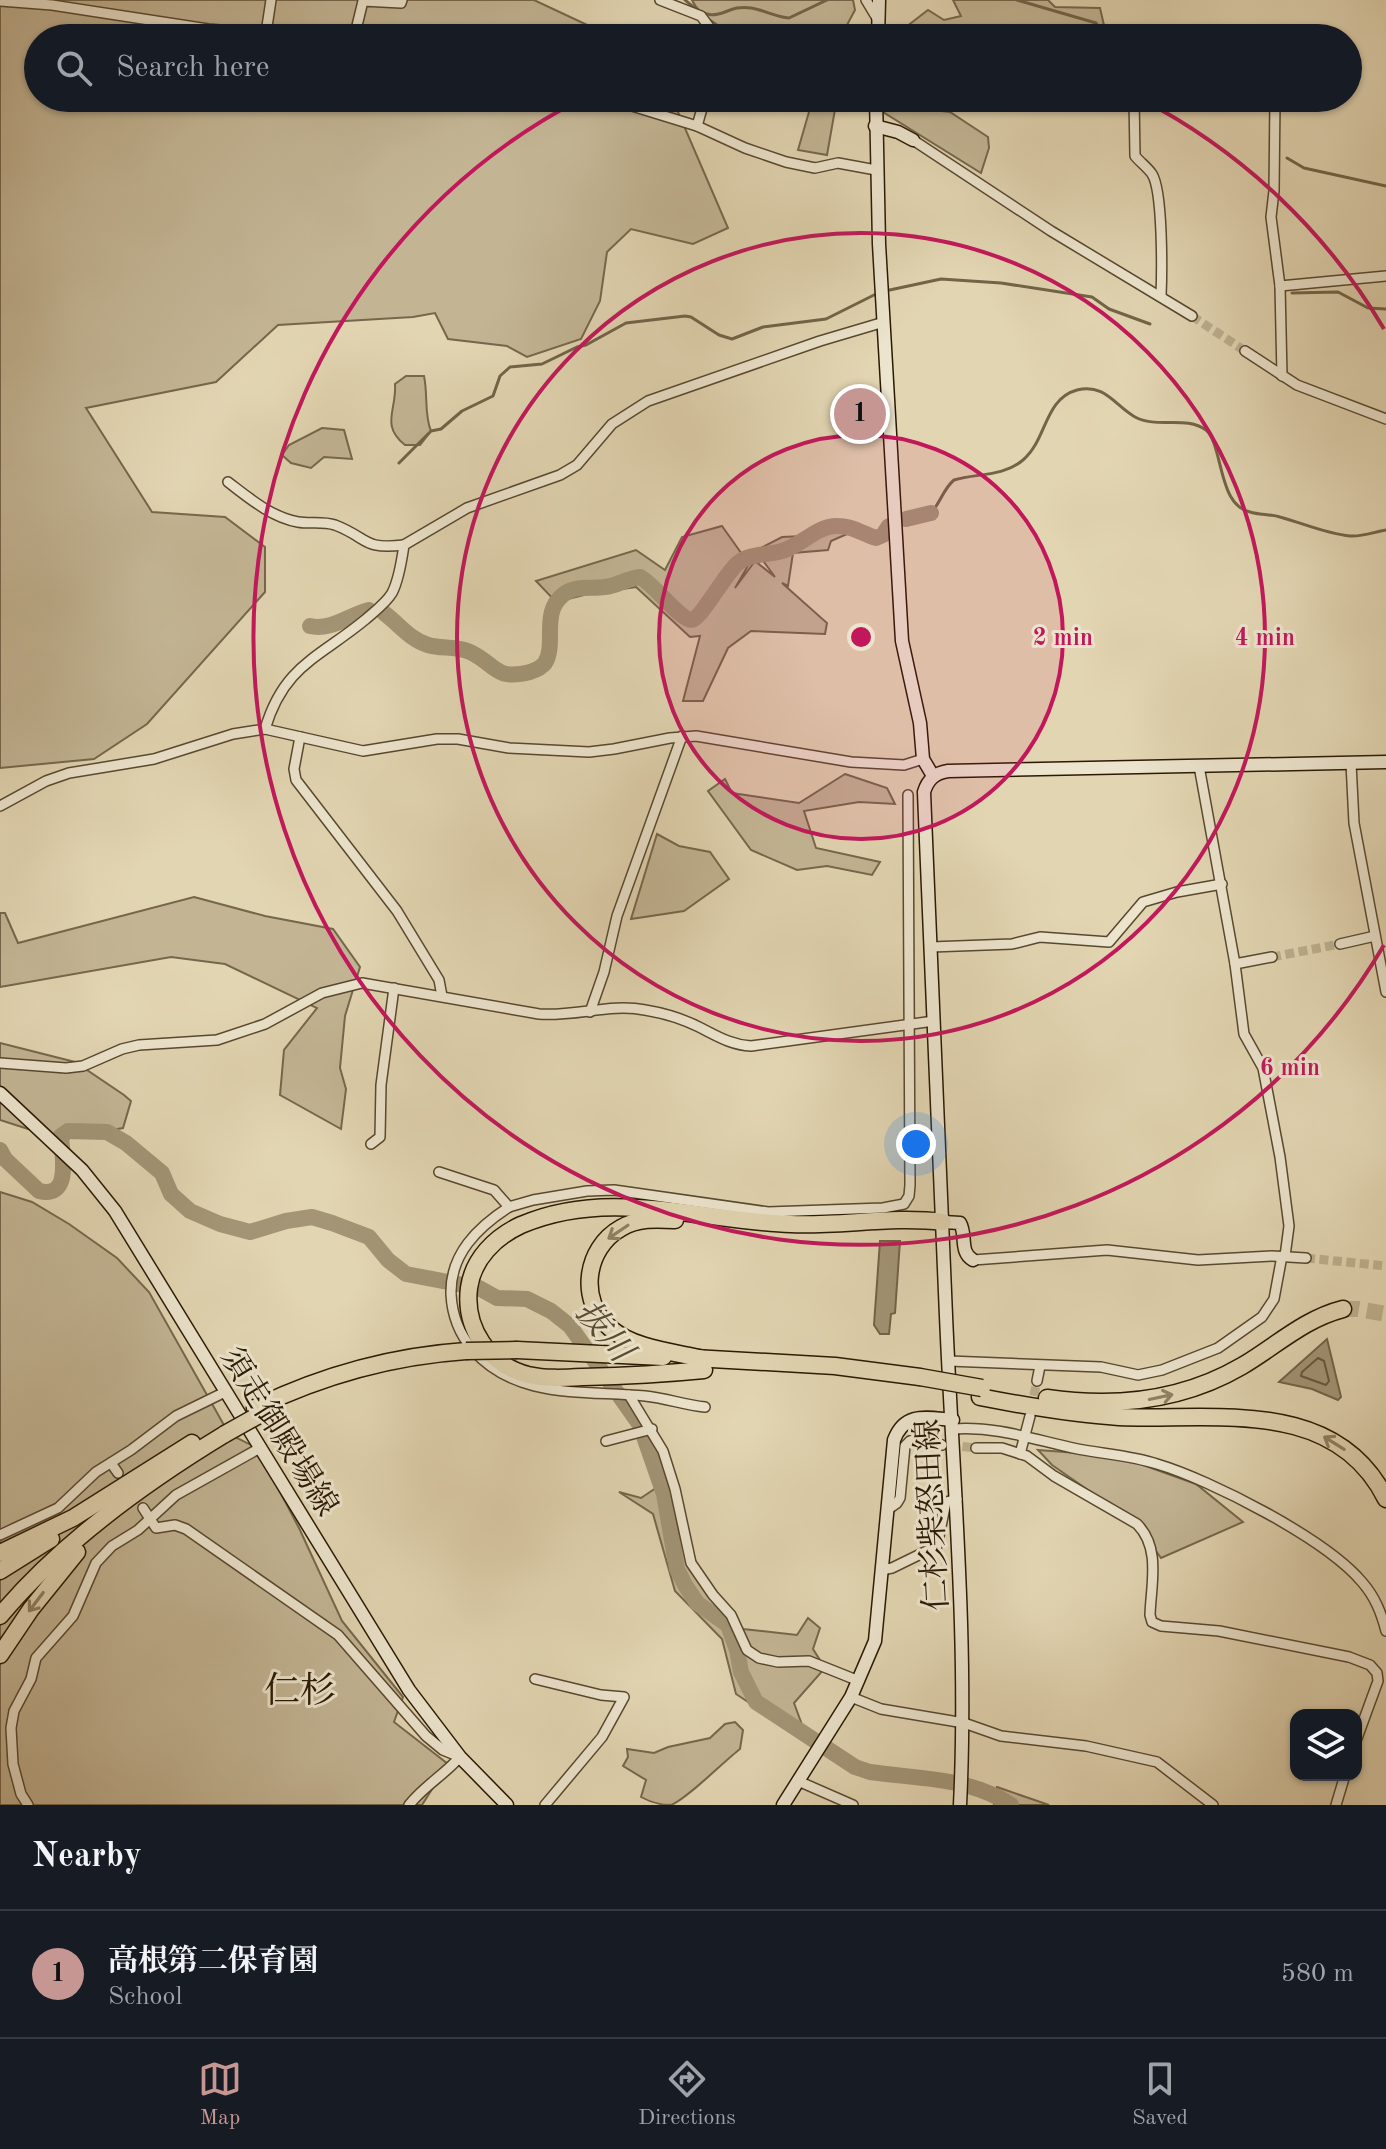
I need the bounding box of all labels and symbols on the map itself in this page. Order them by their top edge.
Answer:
pin: 1 [834,384,886,444]
centre of rings [847,623,875,651]
text: 2 min [1033,627,1093,651]
text: 4 min [1235,627,1295,651]
text: 6 min [1260,1057,1320,1081]
your location [896,1124,936,1164]
one-way arrow [607,1223,629,1240]
water label: 抜川 [568,1293,642,1372]
street label: 須走御殿場線 [213,1341,344,1522]
one-way arrow [1148,1389,1174,1404]
street label: 仁杉柴怒田線 [910,1418,955,1612]
one-way arrow [1323,1434,1346,1450]
one-way arrow [28,1590,45,1612]
district label: 仁杉 [264,1671,336,1711]

